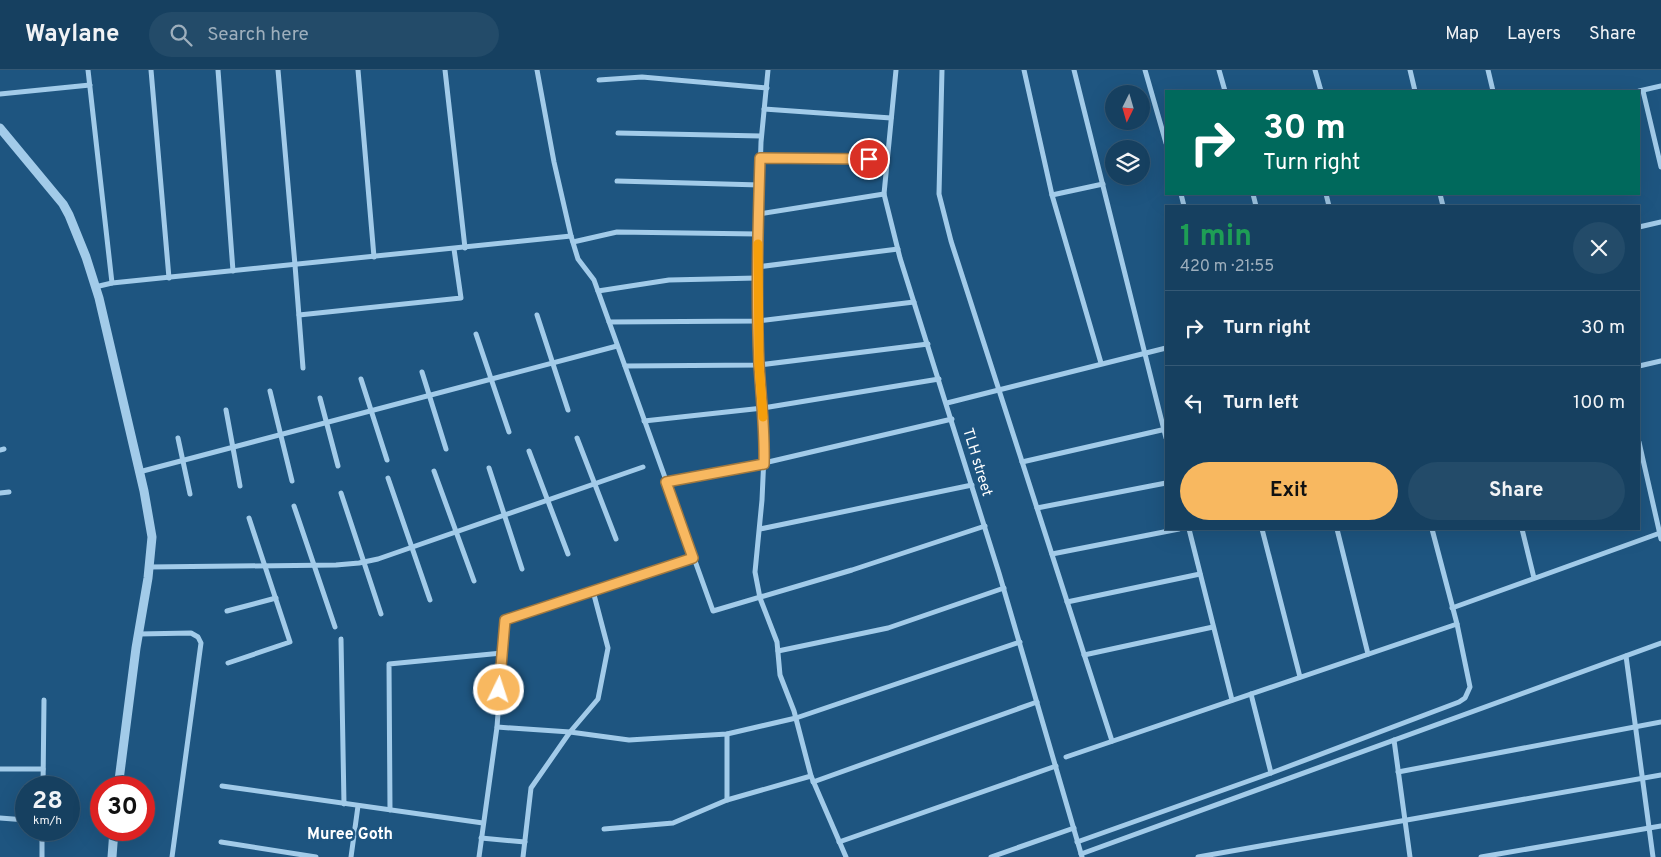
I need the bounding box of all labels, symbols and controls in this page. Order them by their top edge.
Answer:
search box [149,12,499,57]
text: Waylane [25,20,119,50]
icon: search [167,21,195,49]
text: Search here [207,23,309,47]
text: Map [1445,23,1479,46]
text: Layers [1507,23,1561,46]
text: Share [1589,23,1636,46]
north arrow [1105,85,1150,130]
map controls [1105,85,1150,185]
text: 30 m [1263,107,1346,151]
icon: right [1180,110,1245,175]
pin [848,138,890,180]
button: layers [1105,140,1150,185]
icon: arrive [855,145,883,173]
text: Turn right [1263,150,1360,177]
text: 1 min [1180,219,1252,256]
button: close [1573,222,1625,274]
text: 420 m · 21:55 [1180,257,1274,277]
icon: right [1180,314,1208,342]
text: Turn right [1223,316,1311,340]
text: 30 m [1581,316,1625,340]
icon: left [1180,389,1208,417]
text: Turn left [1223,391,1299,415]
text: 100 m [1573,391,1625,415]
street label: TLH street [957,426,996,499]
button: Exit [1180,462,1398,520]
button: Share [1408,462,1625,520]
position arrow [472,663,524,715]
speed limit sign: 30 [90,776,155,841]
text: 28 [32,786,63,818]
text: km/h [33,813,62,829]
district label: Muree Goth [307,825,393,845]

